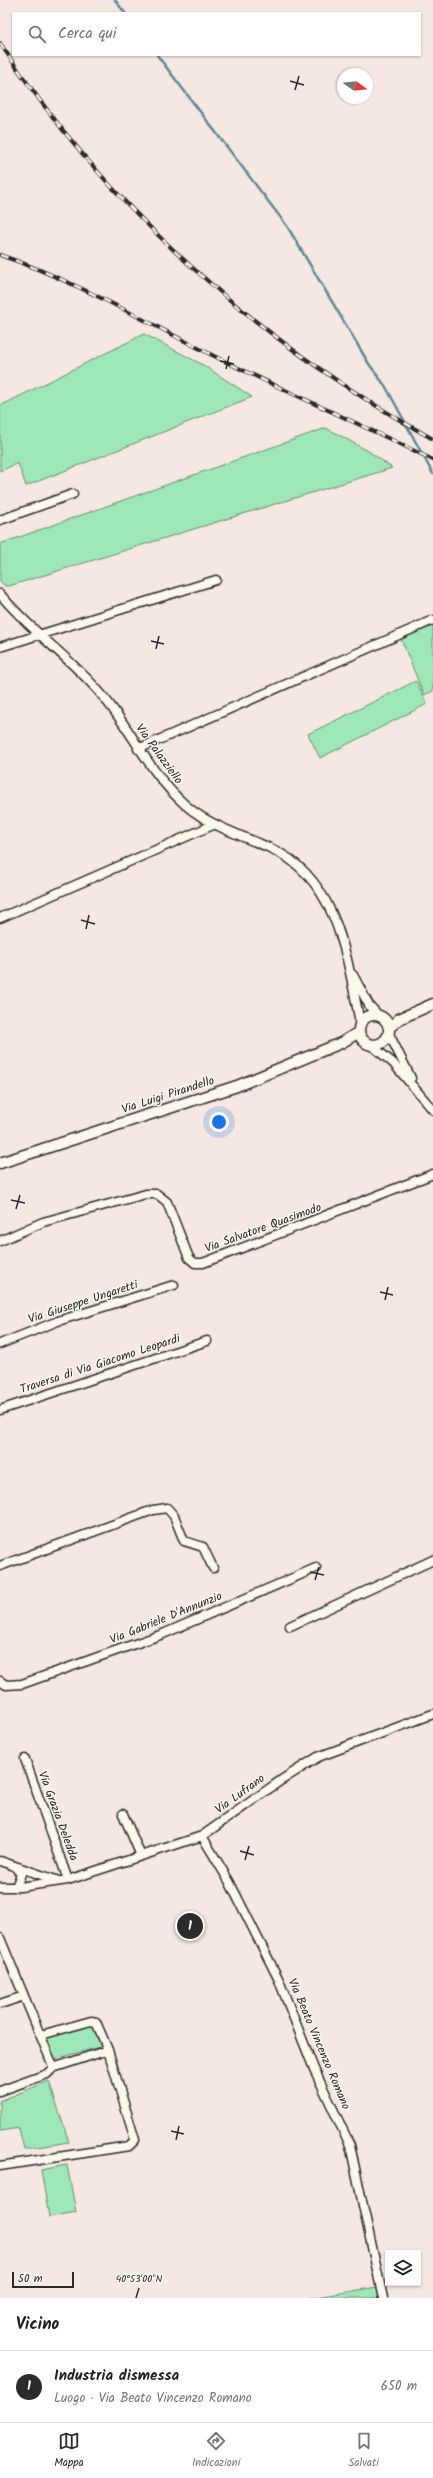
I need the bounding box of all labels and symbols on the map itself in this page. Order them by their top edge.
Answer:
north arrow [337,68,373,104]
street label: Via Palazziello [131,720,187,788]
street label: Via Luigi Pirandello [119,1071,217,1119]
your location [209,1112,229,1132]
street label: Via Salvatore Quasimodo [202,1198,324,1258]
street label: Via Giuseppe Ungaretti [26,1275,141,1329]
street label: Traversa di Via Giacomo Leopardi [18,1329,184,1399]
street label: Via Gabriele D'Annunzio [107,1587,225,1649]
street label: Via Grazia Deledda [33,1768,83,1864]
street label: Via Lufrano [211,1769,269,1819]
pin: 1 [177,1911,203,1941]
street label: Via Beato Vincenzo Romano [283,1975,355,2113]
scale bar [12,2270,74,2289]
text: 40°53'00"N [116,2271,162,2287]

